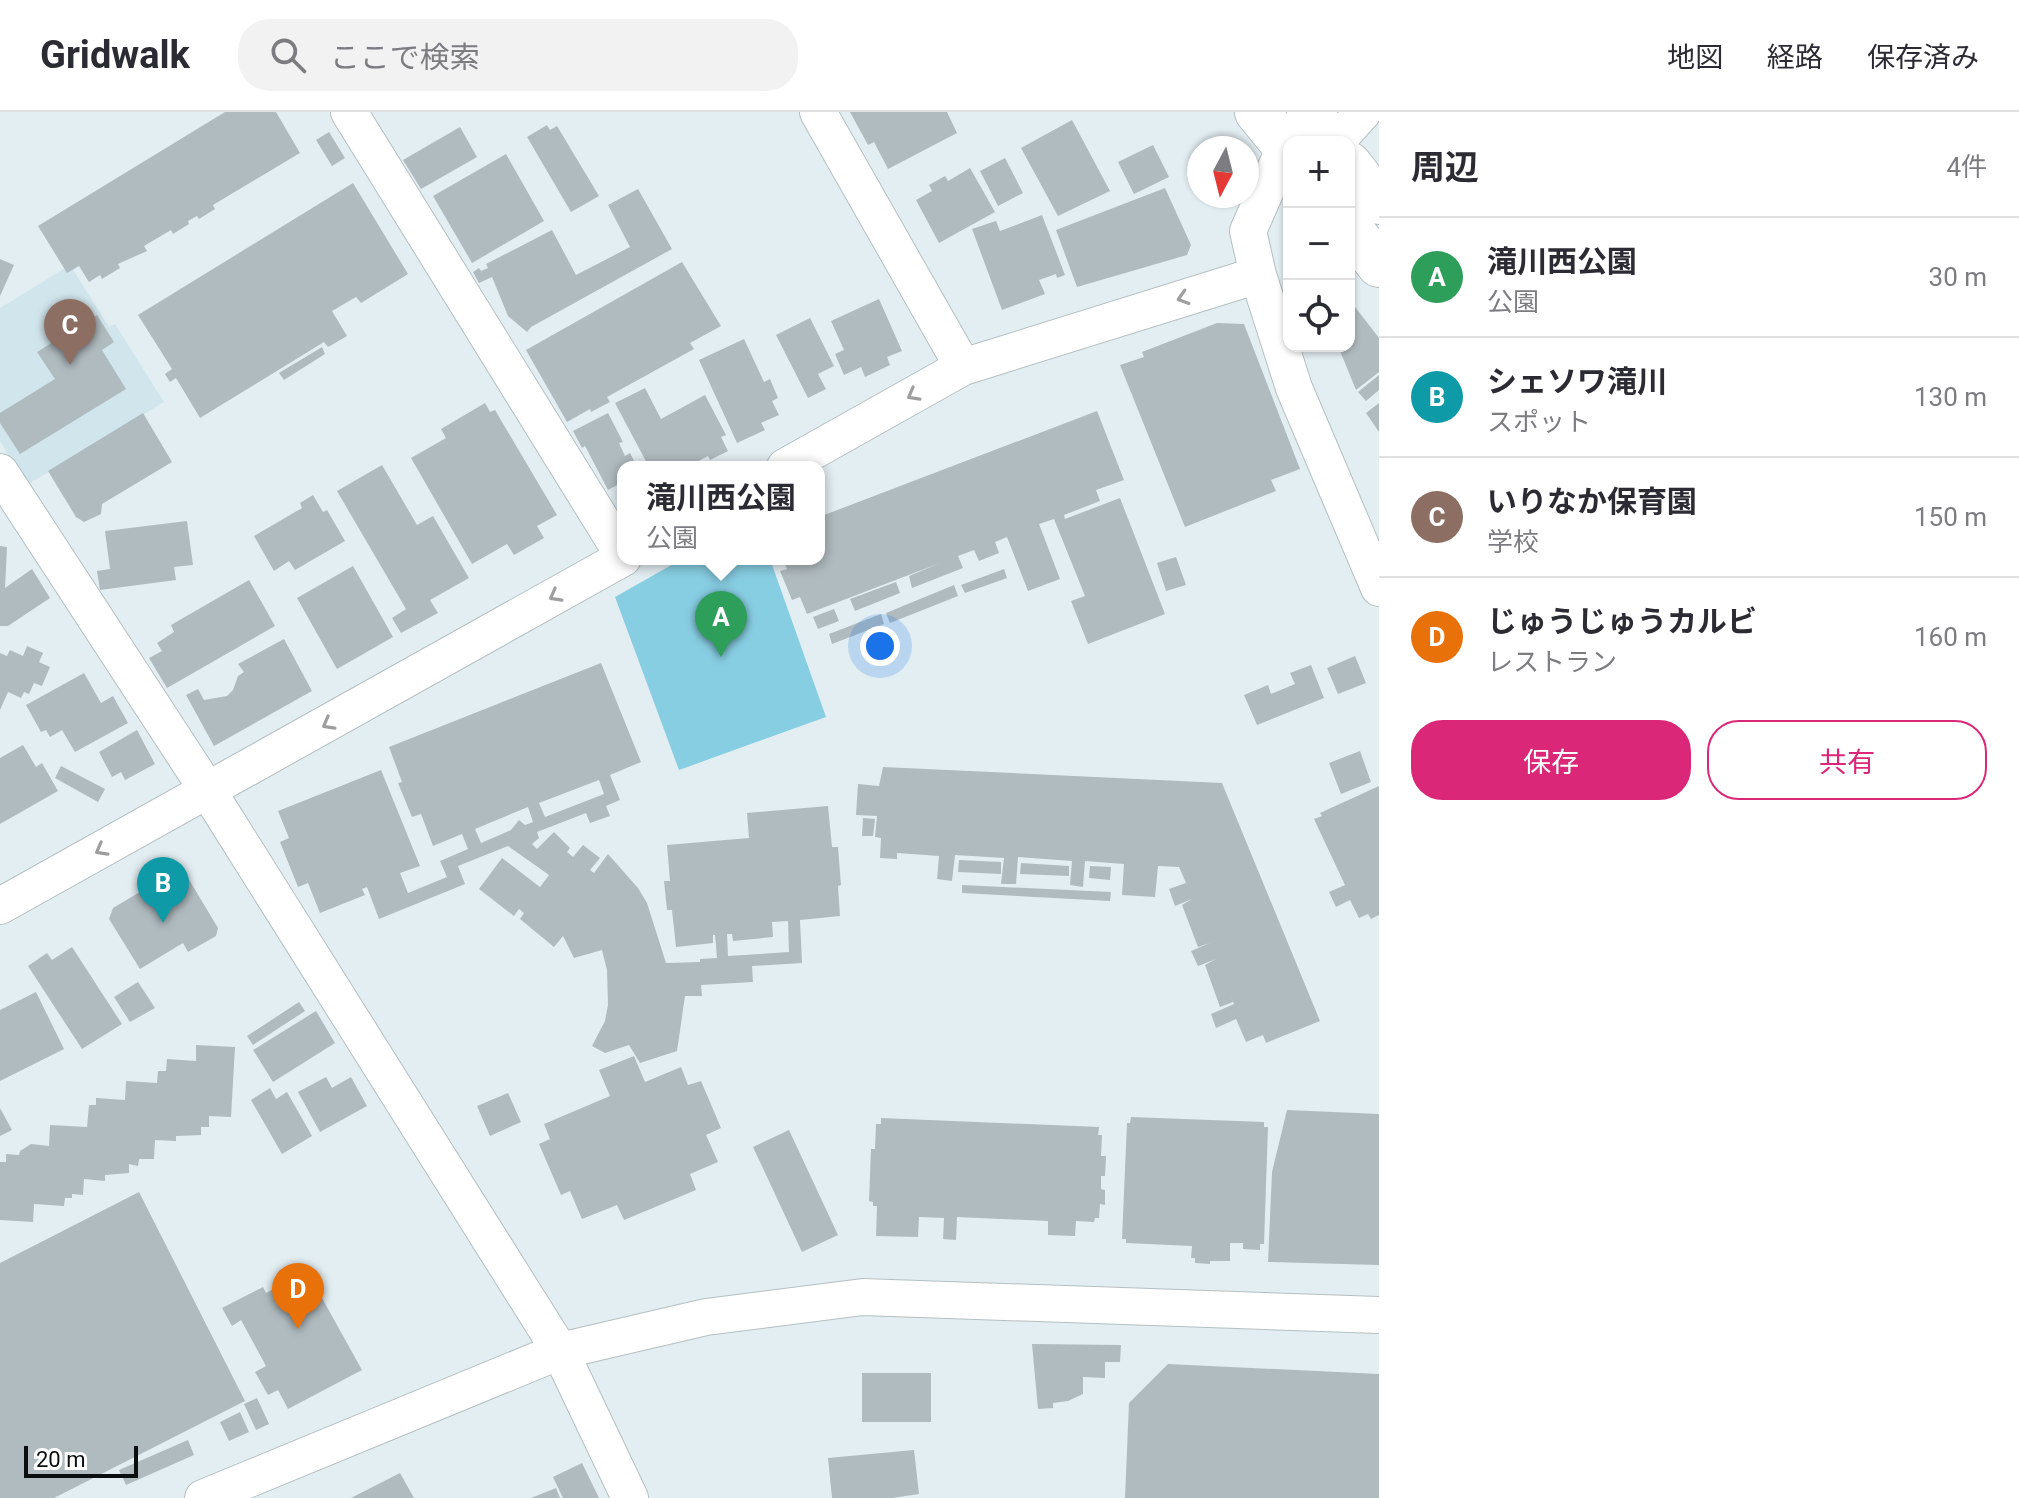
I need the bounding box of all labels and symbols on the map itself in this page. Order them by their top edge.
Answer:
north arrow [1187,136,1259,208]
one-way arrow [1177,289,1191,305]
pin: C [44,299,96,365]
one-way arrow [907,385,922,401]
one-way arrow [549,587,563,602]
pin: A [695,591,747,657]
your location [860,626,900,666]
one-way arrow [322,714,336,729]
one-way arrow [95,840,110,856]
pin: B [137,857,189,923]
pin: D [272,1263,324,1329]
scale bar [24,1442,138,1478]

